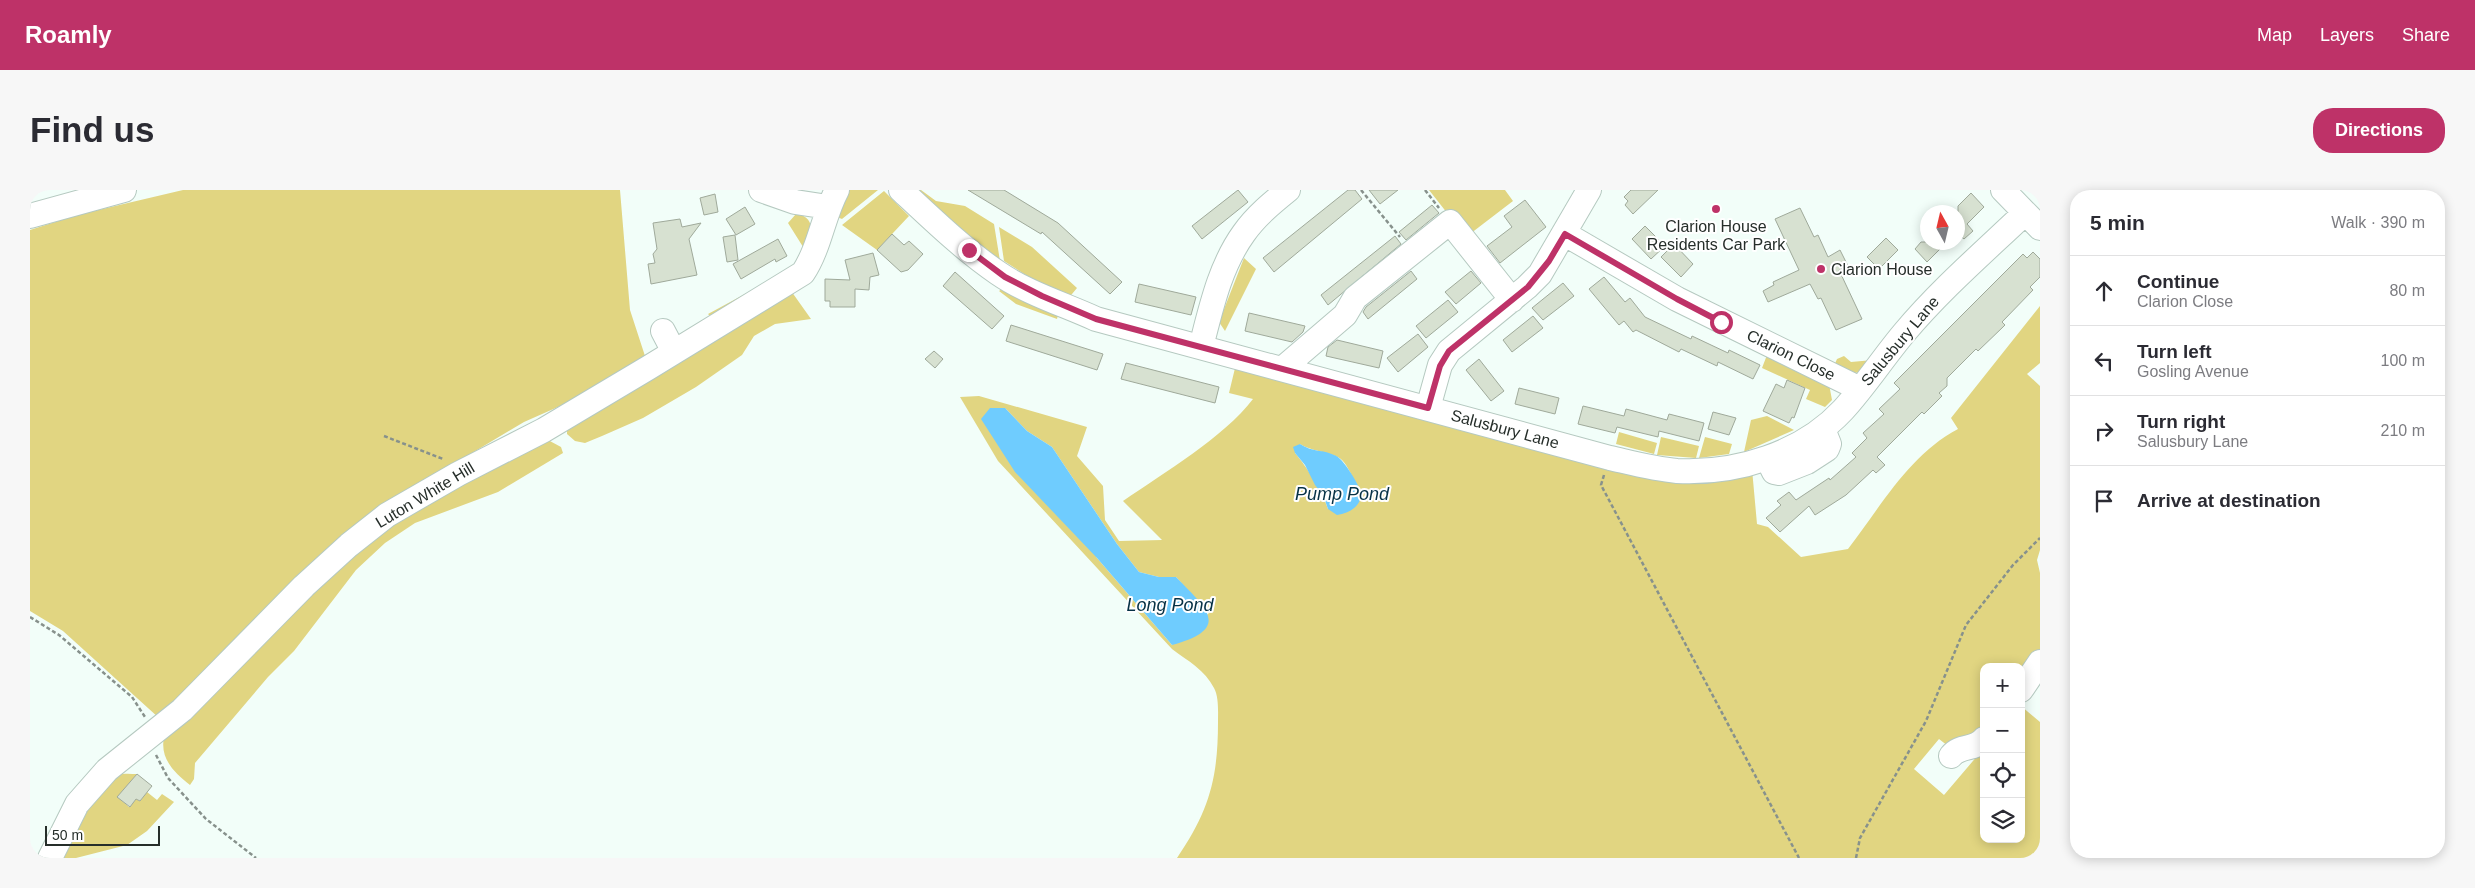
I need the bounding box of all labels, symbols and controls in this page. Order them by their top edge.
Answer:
text: Roamly [25,21,112,48]
text: Map [2257,25,2292,45]
text: Layers [2320,25,2374,45]
text: Share [2402,25,2450,45]
button: Directions [2313,108,2445,153]
text: Find us [30,110,154,149]
marker: Clarion House Residents Car Park [1710,203,1722,215]
north arrow [1920,205,1965,250]
text: 5 min [2090,211,2145,234]
text: Walk · 390 m [2331,214,2425,231]
place label: Clarion House Residents Car Park [1647,218,1786,253]
route end [958,239,981,262]
place label: Clarion House [1831,261,1932,278]
marker: Clarion House [1815,263,1827,275]
text: Continue [2137,271,2219,292]
icon: ahead [2090,277,2118,305]
text: 80 m [2389,282,2425,299]
street label: Salusbury Lane [1858,293,1942,389]
text: Clarion Close [2137,293,2233,310]
route start [1710,311,1733,334]
street label: Clarion Close [1744,326,1838,384]
text: Turn left [2137,341,2212,362]
icon: left [2090,347,2118,375]
text: 100 m [2381,352,2425,369]
text: Gosling Avenue [2137,363,2249,380]
street label: Salusbury Lane [1449,406,1561,452]
text: Turn right [2137,411,2225,432]
icon: right [2090,417,2118,445]
text: 210 m [2381,422,2425,439]
text: Salusbury Lane [2137,433,2248,450]
street label: Luton White Hill [373,459,477,531]
water label: Pump Pond [1295,484,1390,504]
icon: arrive [2090,487,2118,515]
text: Arrive at destination [2137,490,2321,511]
water label: Long Pond [1126,595,1215,615]
map controls [1980,663,2025,843]
button: + [1980,663,2025,708]
button: − [1980,708,2025,753]
button: locate [1980,753,2025,798]
button: layers [1980,798,2025,843]
scale bar [45,823,160,846]
text: 50 m [52,827,83,843]

